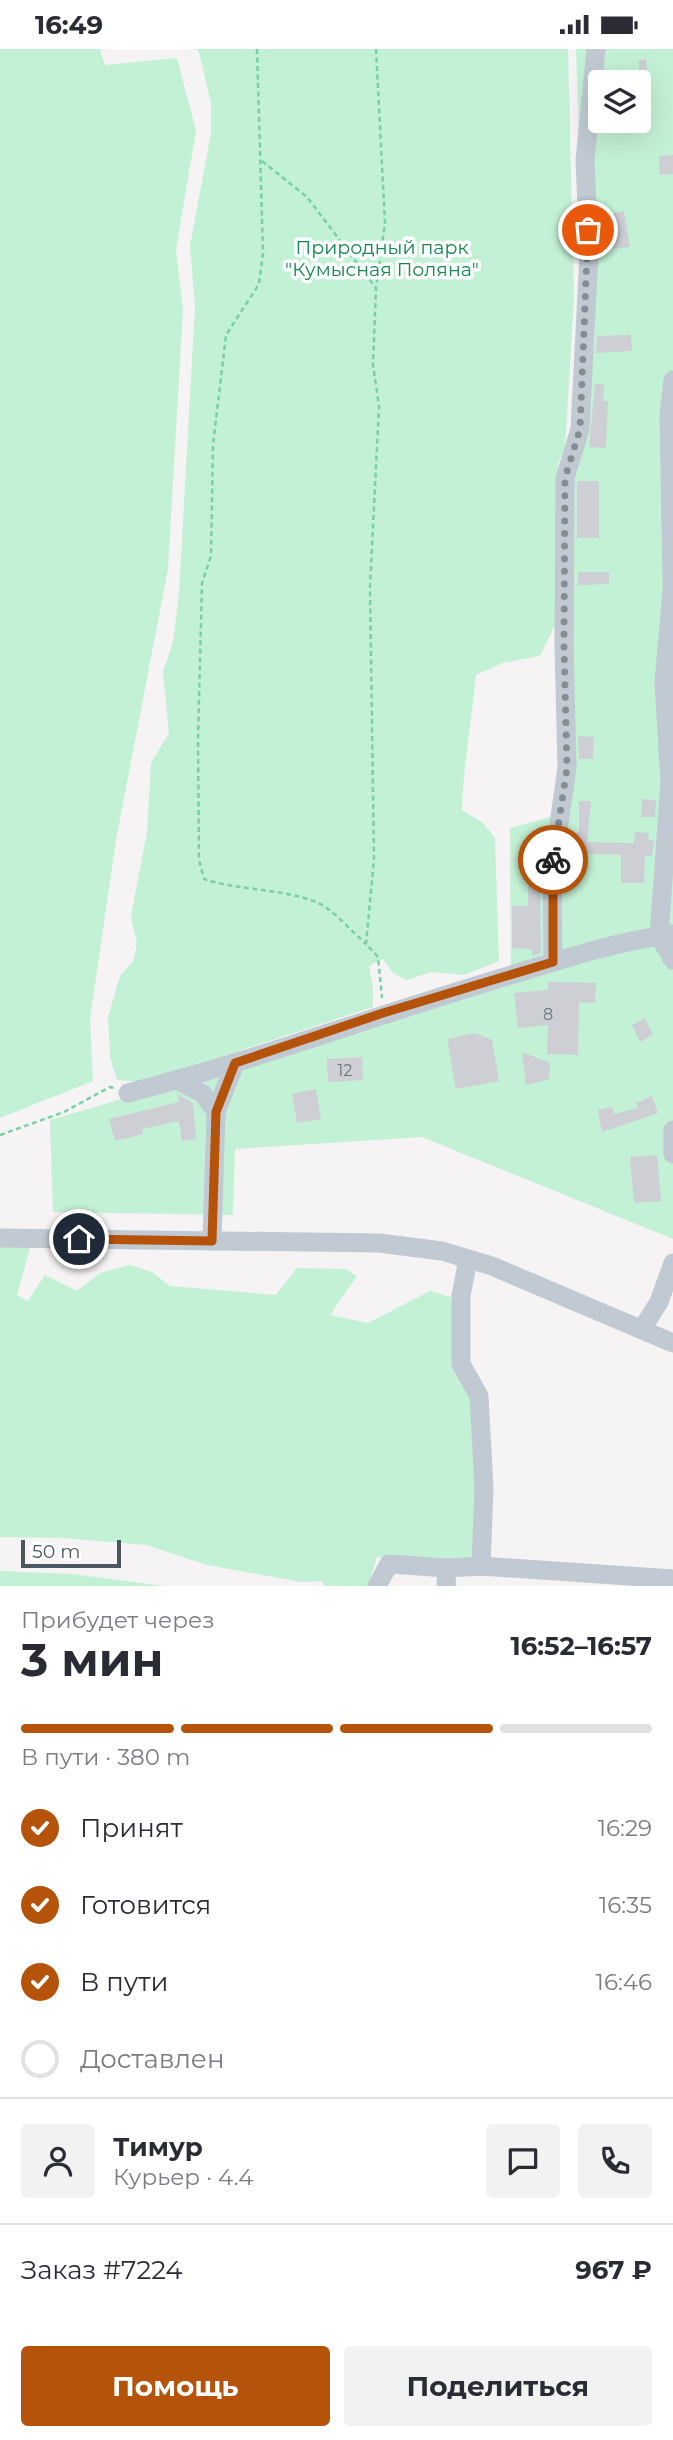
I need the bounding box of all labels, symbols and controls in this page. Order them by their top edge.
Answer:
text: 16:49 [35,9,103,41]
map controls [588,70,651,133]
button: layers [588,70,651,133]
pin [558,200,618,260]
icon: bag [569,211,607,249]
park label: Природный парк "Кумысная Поляна" [285,236,479,281]
courier [518,825,588,895]
icon: bike [534,841,572,879]
house number: 8 [543,1005,553,1024]
house number: 12 [338,1061,352,1080]
pin [49,1209,109,1269]
icon: home [60,1220,98,1258]
scale bar [21,1537,121,1569]
text: 50 m [32,1540,80,1563]
text: Прибудет через [21,1606,215,1634]
text: 16:52–16:57 [511,1630,652,1662]
text: 3 мин [21,1631,163,1688]
text: В пути · 380 m [21,1743,190,1771]
icon: check [21,1809,59,1847]
text: Принят [80,1812,183,1844]
text: 16:29 [598,1814,652,1842]
icon: check [21,1886,59,1924]
text: Готовится [80,1889,211,1921]
text: 16:35 [599,1891,652,1919]
icon: check [21,1963,59,2001]
text: В пути [80,1966,169,1998]
text: 16:46 [596,1968,652,1996]
text: Доставлен [80,2043,225,2075]
button: person [21,2124,95,2198]
button: chat [486,2124,560,2198]
button: phone [578,2124,652,2198]
text: Тимур [113,2131,203,2163]
text: Курьер · 4.4 [113,2163,253,2191]
text: Заказ #7224 [21,2254,183,2286]
text: 967 ₽ [575,2254,652,2286]
button: Помощь [21,2346,330,2426]
button: Поделиться [344,2346,652,2426]

